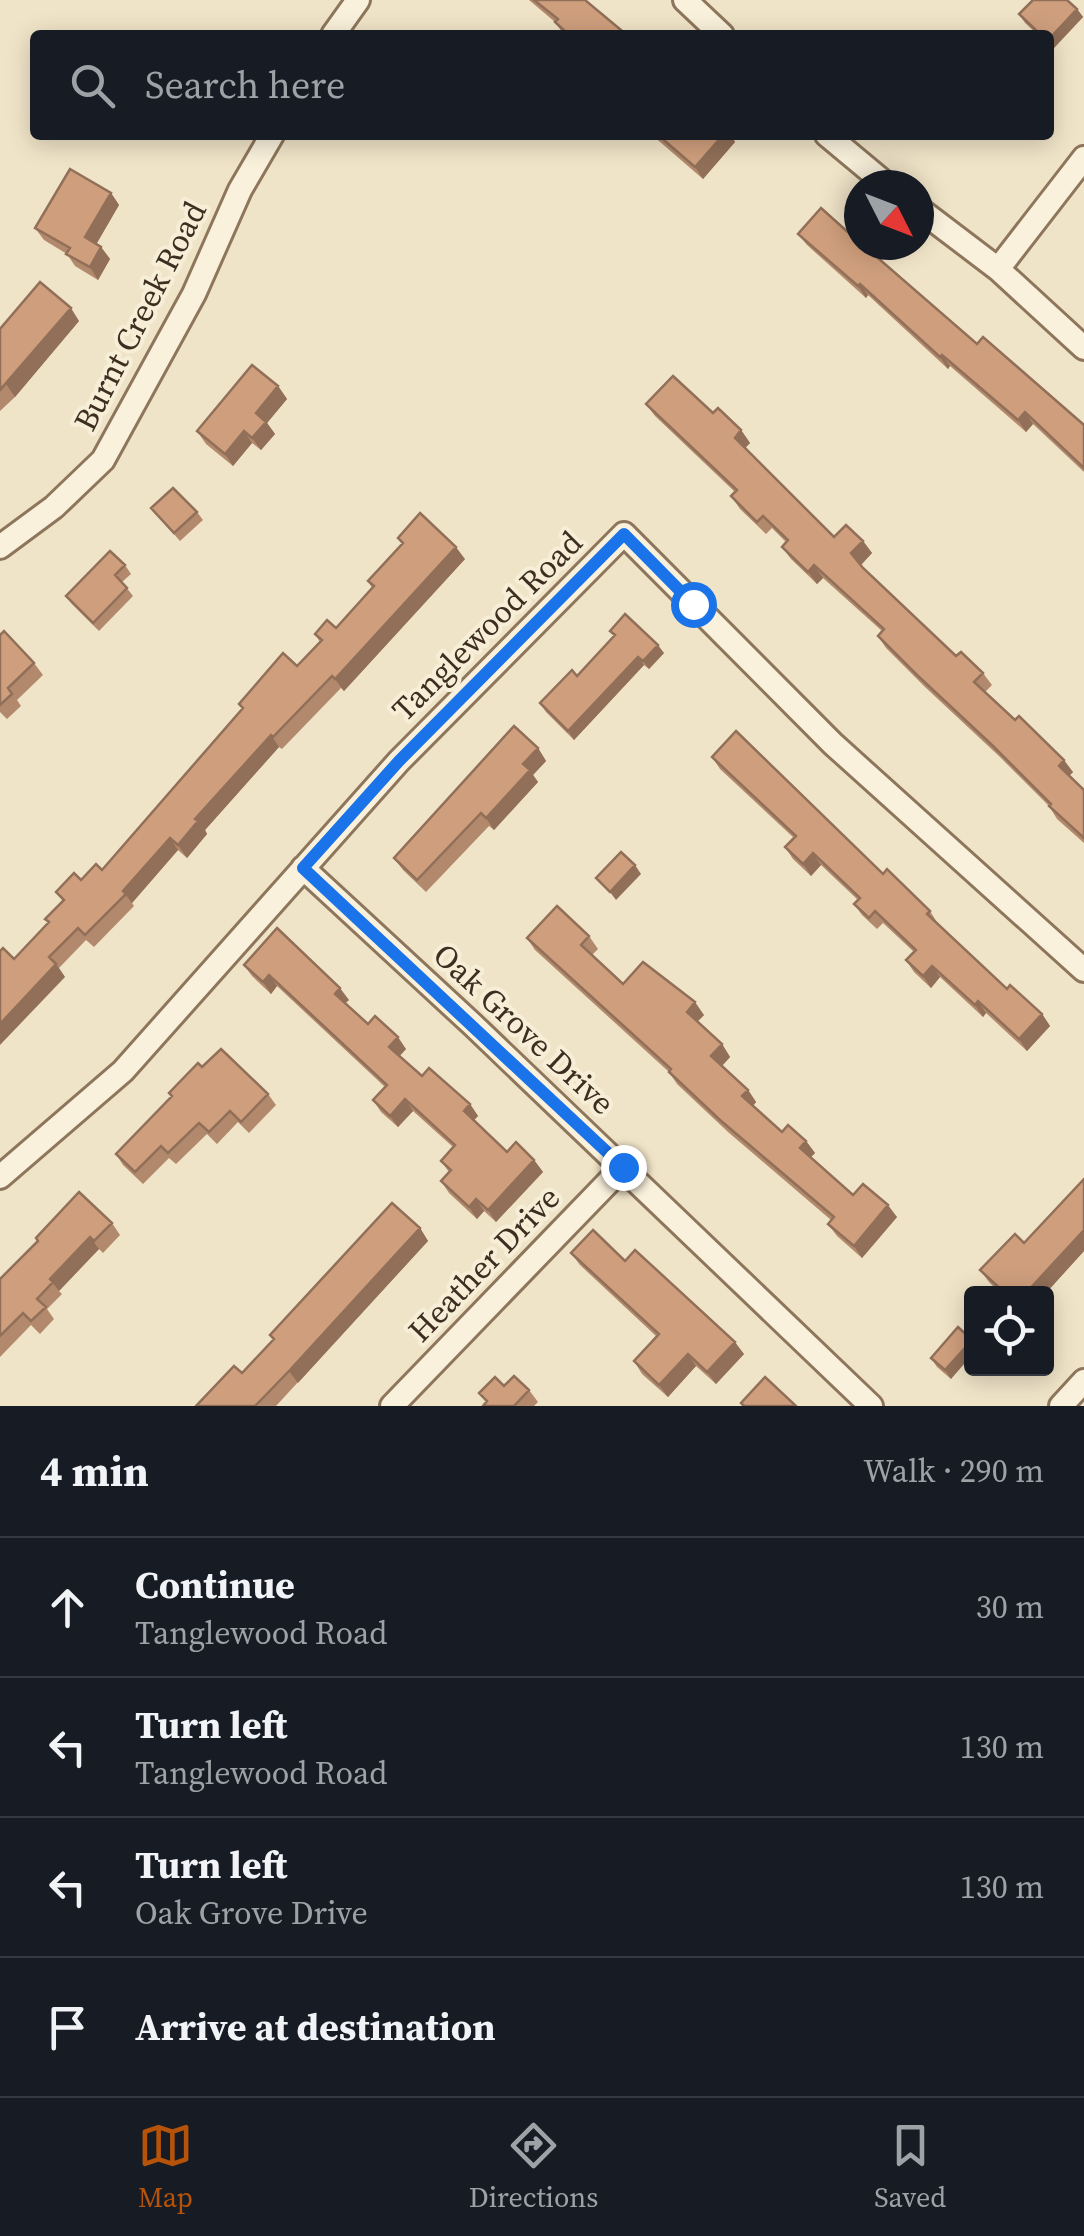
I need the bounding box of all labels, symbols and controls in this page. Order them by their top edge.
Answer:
search box [30,30,1054,140]
icon: search [65,58,120,113]
text: Search here [145,59,345,111]
north arrow [844,170,934,260]
street label: Burnt Creek Road [63,194,217,438]
street label: Tanglewood Road [382,521,592,731]
route start [671,582,717,628]
street label: Oak Grove Drive [424,933,624,1125]
route end [601,1145,647,1191]
street label: Heather Drive [398,1176,570,1352]
map controls [964,1286,1054,1376]
button: locate [964,1286,1054,1376]
text: 4 min [40,1442,149,1500]
text: Walk · 290 m [863,1449,1044,1493]
text: Continue [135,1559,295,1611]
icon: ahead [40,1580,95,1635]
text: 30 m [976,1585,1044,1629]
text: Tanglewood Road [135,1611,387,1655]
text: Turn left [135,1699,287,1751]
icon: left [40,1720,95,1775]
text: 130 m [960,1725,1044,1769]
text: Tanglewood Road [135,1751,387,1795]
text: Turn left [135,1839,287,1891]
icon: left [40,1860,95,1915]
text: 130 m [960,1865,1044,1909]
text: Oak Grove Drive [135,1891,368,1935]
icon: arrive [40,2000,95,2055]
text: Arrive at destination [135,2001,496,2053]
tab: Map [138,2118,193,2216]
tab: Directions [469,2118,598,2216]
tab: Saved [874,2118,946,2216]

